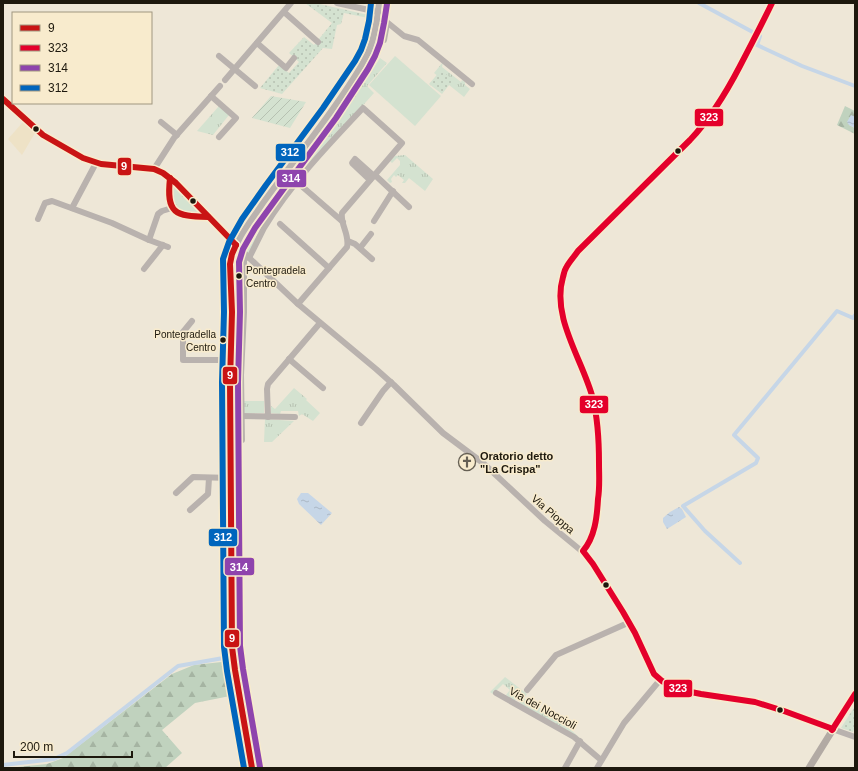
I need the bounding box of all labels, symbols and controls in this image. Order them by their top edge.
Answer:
legend [12,12,152,104]
text: 9 [48,21,55,35]
text: 323 [48,41,68,55]
text: 314 [48,61,68,75]
text: 312 [48,81,68,95]
line badge: 323 [694,108,724,127]
text: 323 [700,111,718,123]
unlabelled marker [31,124,41,134]
line badge: 312 [275,143,306,162]
text: 312 [281,146,299,158]
unlabelled marker [673,146,683,156]
line badge: 9 [117,157,132,176]
text: 9 [121,160,127,172]
line badge: 314 [276,169,307,188]
text: 314 [282,172,301,184]
unlabelled marker [188,196,198,206]
place label: Pontegradela Centro [246,265,306,289]
marker: Pontegradela Centro [234,271,244,281]
place label: Pontegradella Centro [154,329,216,353]
marker: Pontegradella Centro [218,335,228,345]
line badge: 9 [222,366,238,385]
text: 9 [227,369,233,381]
line badge: 323 [579,395,609,414]
text: 323 [585,398,603,410]
place label: Oratorio detto "La Crispa" [480,450,554,475]
church icon: Oratorio detto "La Crispa" [457,452,477,472]
street label: Via Pioppa [529,492,578,536]
line badge: 312 [208,528,238,547]
text: 312 [214,531,232,543]
line badge: 314 [224,557,255,576]
text: 314 [230,561,249,573]
unlabelled marker [601,580,611,590]
line badge: 9 [224,629,240,648]
text: 9 [229,632,235,644]
line badge: 323 [663,679,693,698]
text: 323 [669,682,687,694]
street label: Via dei Noccioli [507,685,579,731]
unlabelled marker [775,705,785,715]
scale bar [14,733,132,759]
text: 200 m [20,740,53,754]

